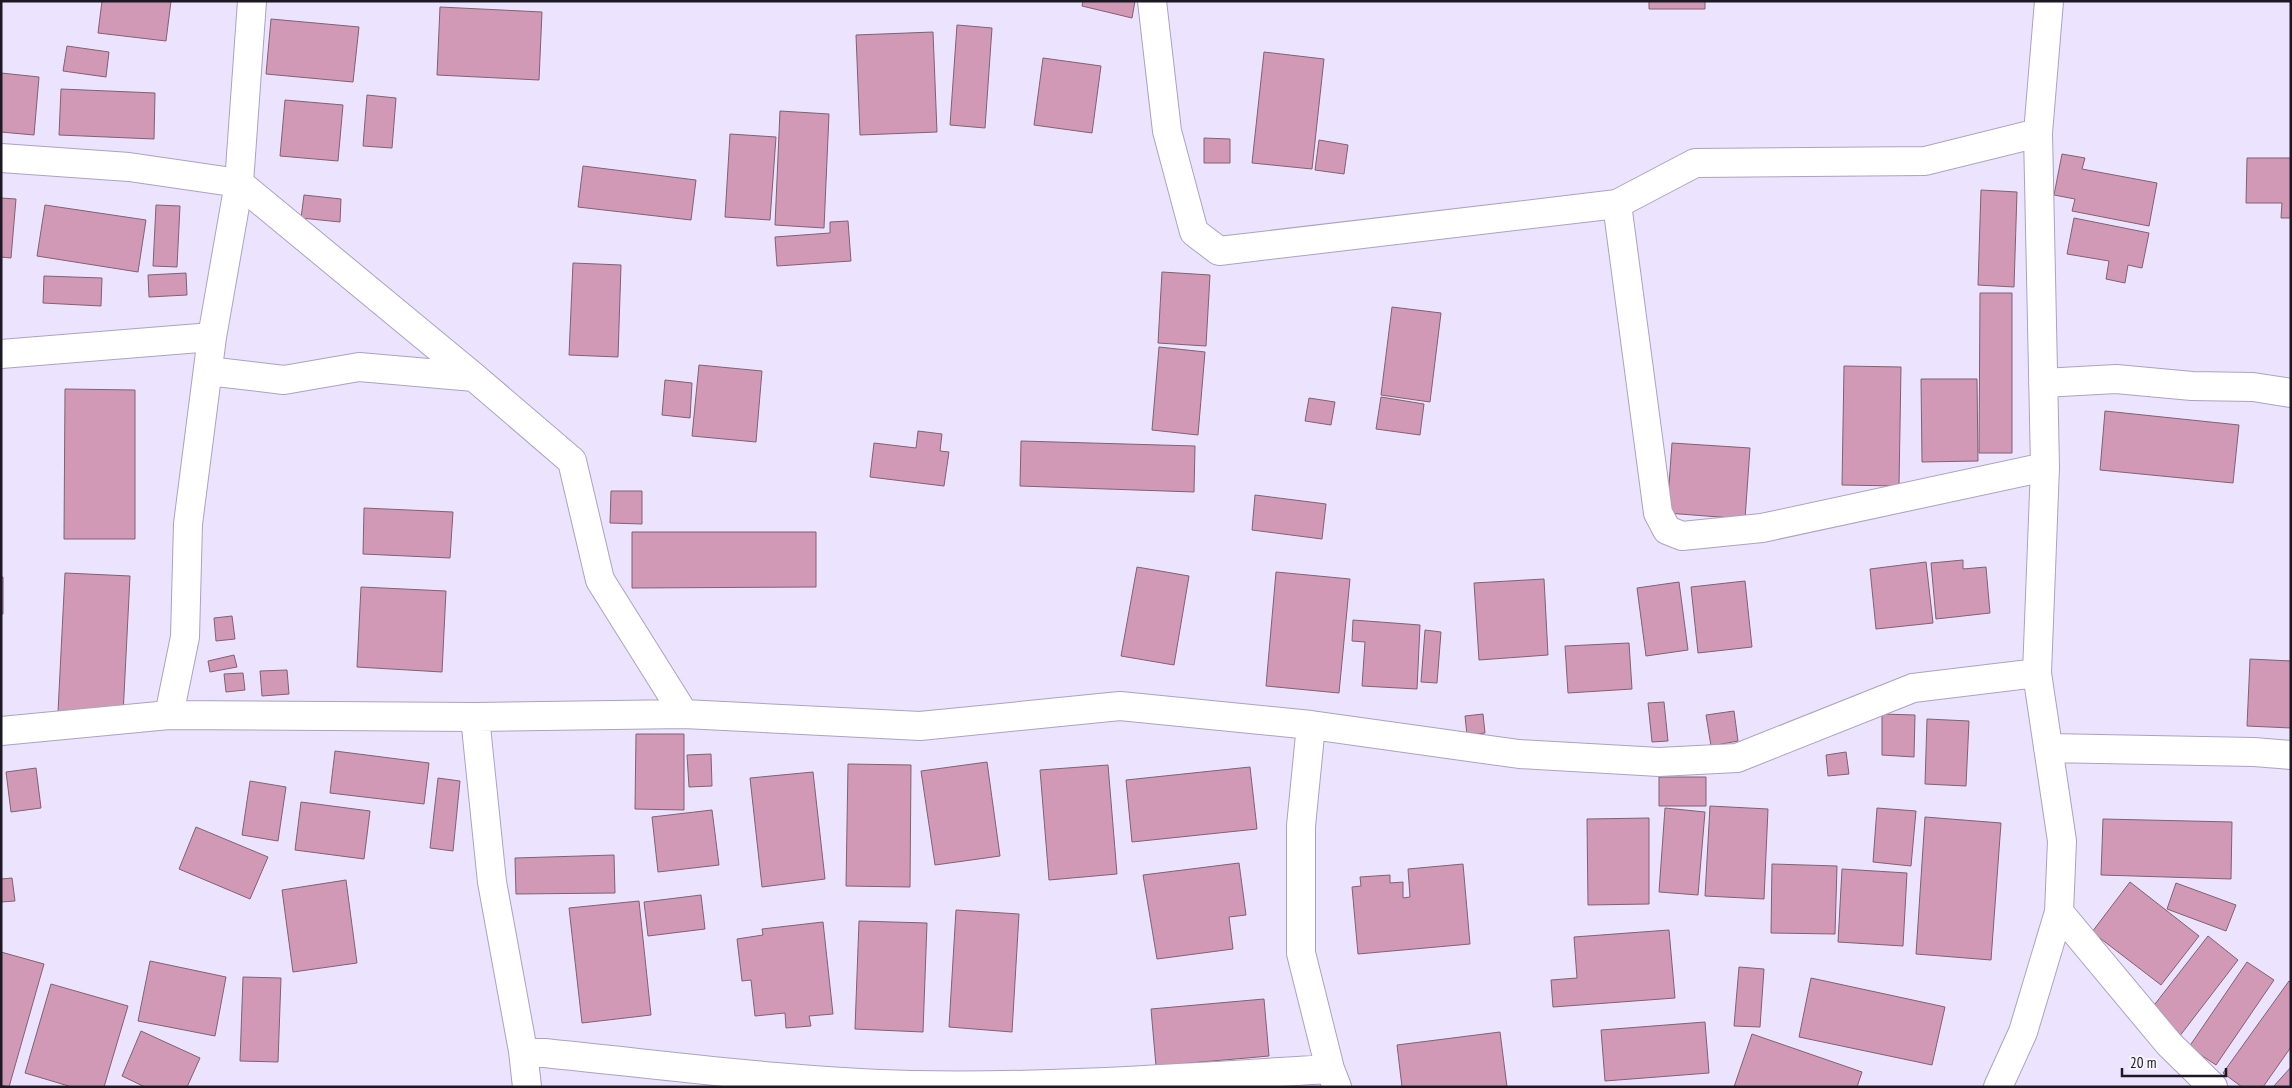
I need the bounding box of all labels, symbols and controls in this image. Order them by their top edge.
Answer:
scale bar [2122,1046,2226,1078]
text: 20 m [2130,1053,2156,1072]

